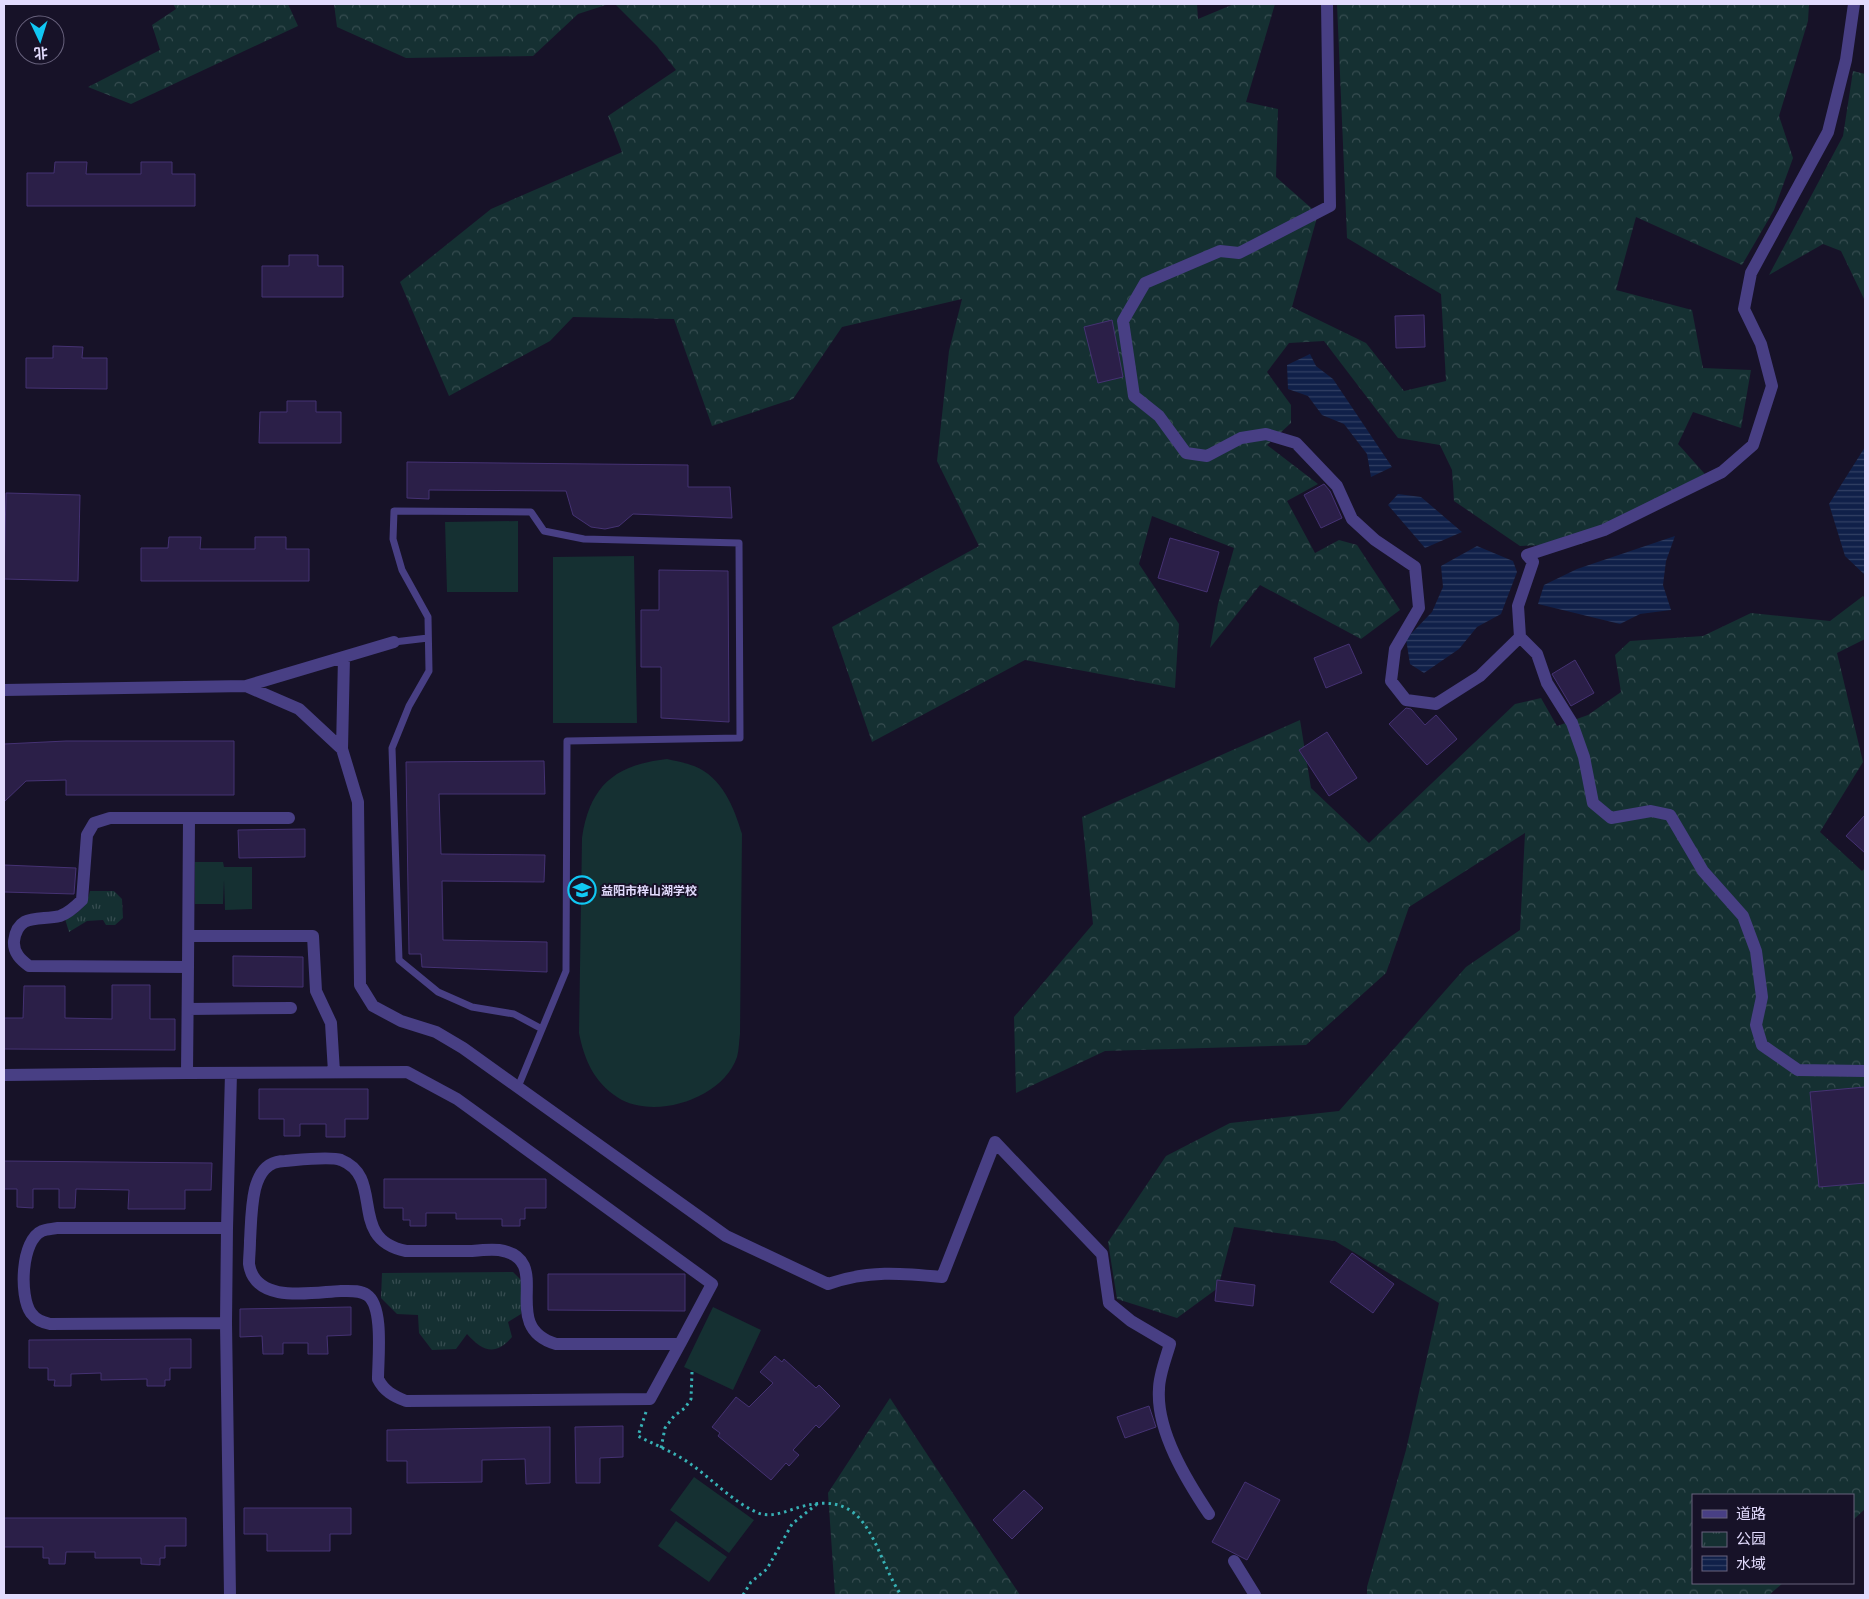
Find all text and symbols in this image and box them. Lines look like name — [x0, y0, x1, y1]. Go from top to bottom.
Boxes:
north arrow — [15, 15, 65, 65]
text: 北 — [33, 43, 49, 64]
school or university icon: 益阳市梓山湖学校 — [567, 875, 597, 905]
place label: 益阳市梓山湖学校 — [601, 881, 697, 900]
legend — [1692, 1494, 1854, 1584]
text: 道路 — [1736, 1502, 1766, 1525]
text: 公园 — [1736, 1527, 1766, 1550]
text: 水域 — [1736, 1552, 1766, 1575]

